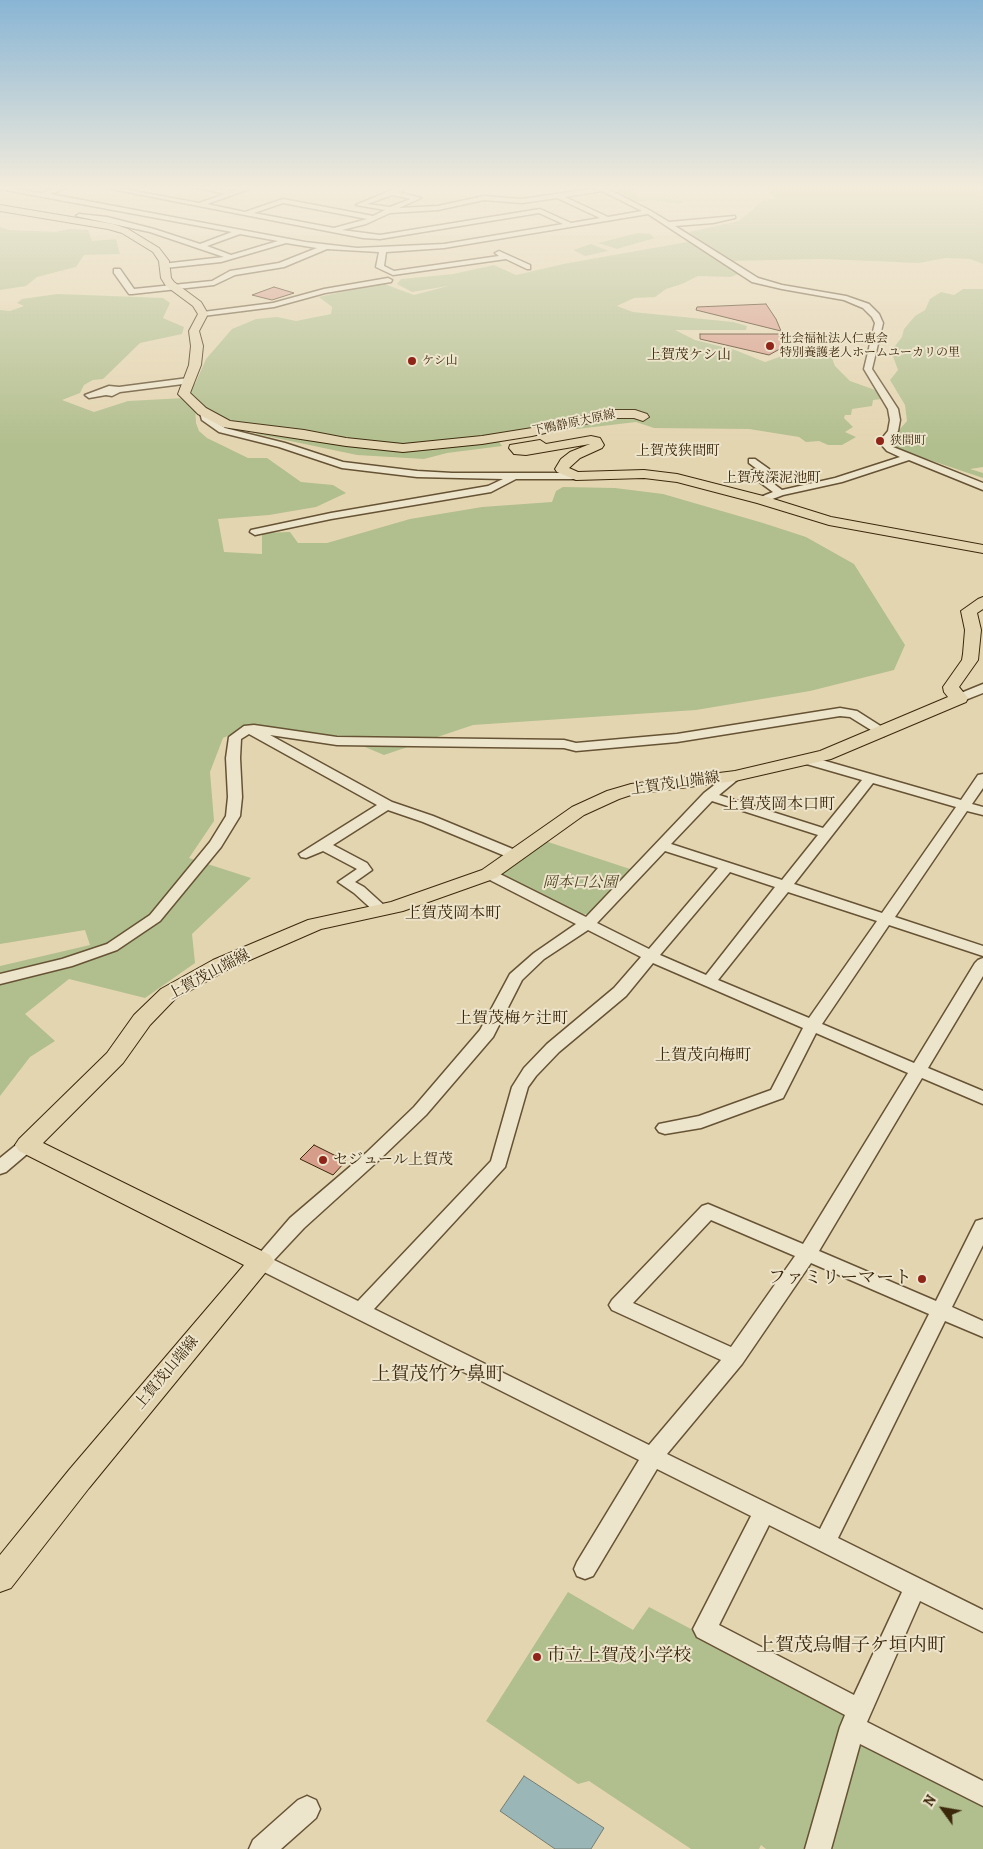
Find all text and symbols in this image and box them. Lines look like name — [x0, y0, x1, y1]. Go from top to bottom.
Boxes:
place label: 社会福祉法人仁恵会 特別養護老人ホームユーカリの里 — [780, 332, 960, 360]
marker: 社会福祉法人仁恵会 特別養護老人ホームユーカリの里 — [764, 340, 776, 352]
district label: 上賀茂ケシ山 — [647, 348, 731, 364]
place label: ケシ山 — [422, 354, 458, 368]
marker: ケシ山 — [406, 355, 418, 367]
street label: 下鴨静原大原線 — [531, 407, 617, 439]
place label: 狭間町 — [890, 434, 926, 448]
marker: 狭間町 — [874, 435, 886, 447]
district label: 上賀茂狭間町 — [636, 444, 720, 460]
district label: 上賀茂深泥池町 — [723, 471, 821, 487]
street label: 上賀茂山端線 — [629, 769, 721, 799]
district label: 上賀茂岡本口町 — [723, 795, 835, 815]
park label: 岡本口公園 — [543, 874, 617, 892]
district label: 上賀茂岡本町 — [405, 904, 501, 924]
street label: 上賀茂山端線 — [165, 946, 253, 1004]
district label: 上賀茂梅ケ辻町 — [456, 1009, 568, 1029]
district label: 上賀茂向梅町 — [655, 1046, 751, 1066]
place label: セジュール上賀茂 — [333, 1151, 453, 1169]
marker: セジュール上賀茂 — [317, 1154, 329, 1166]
place label: ファミリーマート — [768, 1268, 912, 1290]
marker: ファミリーマート — [916, 1273, 928, 1285]
street label: 上賀茂山端線 — [131, 1333, 203, 1413]
district label: 上賀茂竹ケ鼻町 — [372, 1364, 504, 1386]
district label: 上賀茂烏帽子ケ垣内町 — [756, 1635, 946, 1657]
place label: 市立上賀茂小学校 — [547, 1646, 691, 1668]
marker: 市立上賀茂小学校 — [531, 1651, 543, 1663]
north arrow — [918, 1784, 968, 1834]
text: N — [919, 1791, 941, 1810]

